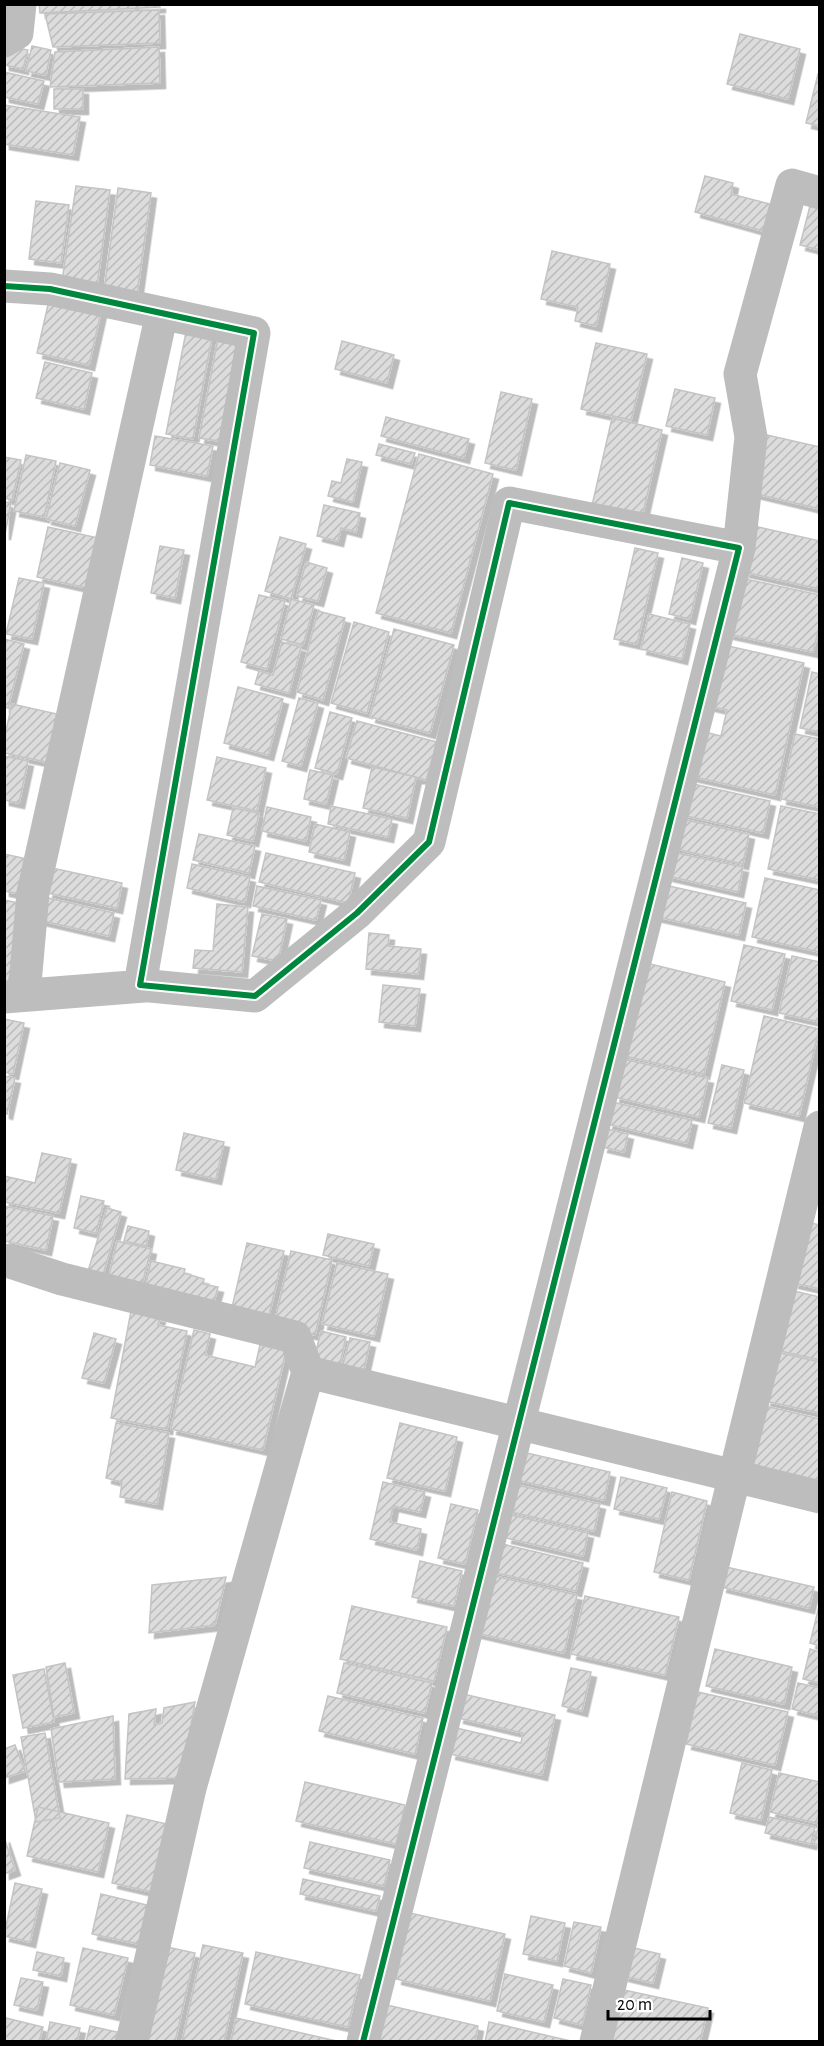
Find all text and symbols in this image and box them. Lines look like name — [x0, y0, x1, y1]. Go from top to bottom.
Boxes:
scale bar — [608, 1983, 710, 2021]
text: 20 m — [617, 1996, 652, 2014]

